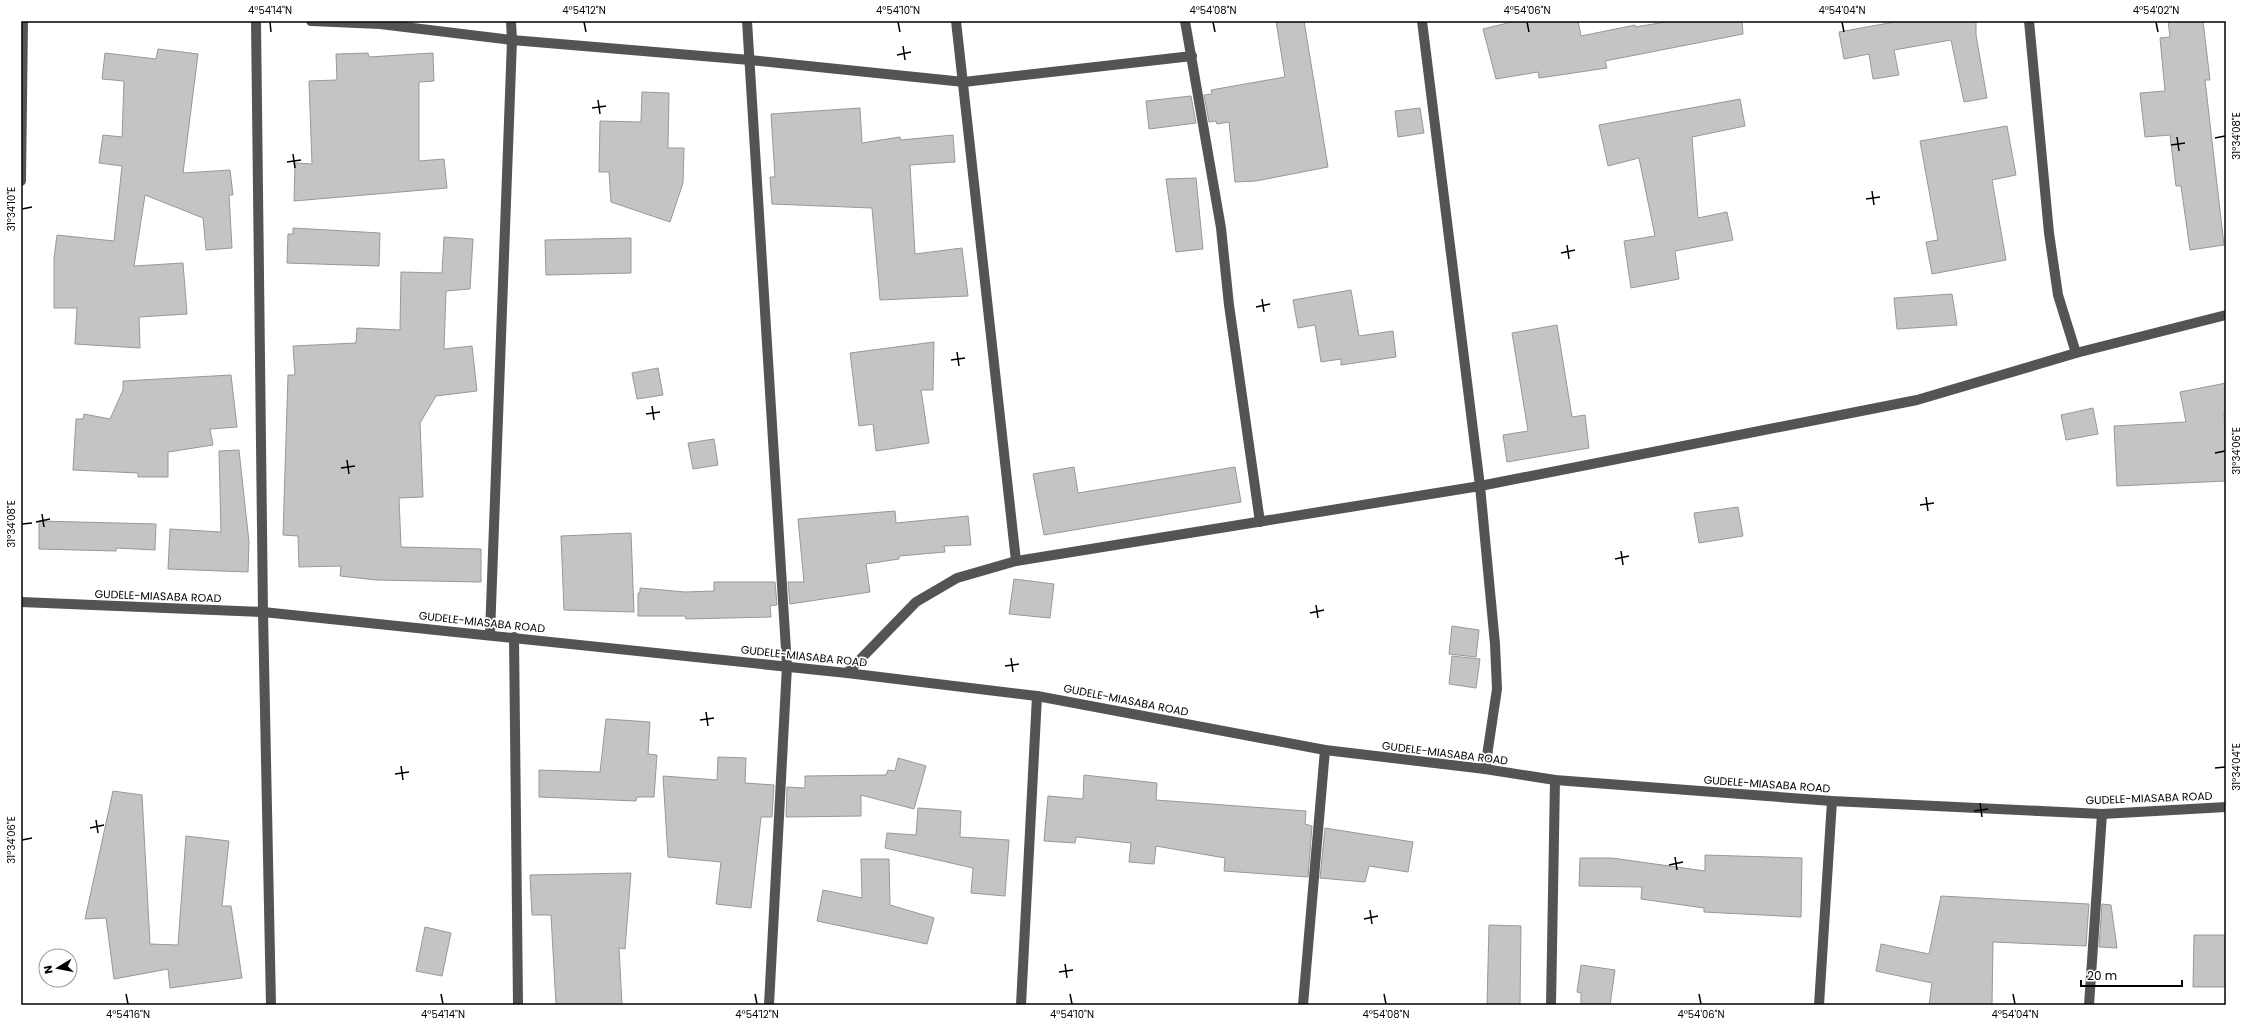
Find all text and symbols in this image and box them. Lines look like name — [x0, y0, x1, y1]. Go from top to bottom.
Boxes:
text: 4°54'14"N — [248, 3, 292, 18]
text: 4°54'12"N — [562, 3, 606, 18]
text: 4°54'10"N — [876, 3, 920, 18]
text: 4°54'08"N — [1189, 3, 1237, 18]
text: 4°54'06"N — [1503, 3, 1551, 18]
text: 4°54'04"N — [1818, 3, 1866, 18]
text: 4°54'02"N — [2133, 3, 2179, 18]
text: 31°34'08"E — [2229, 112, 2244, 160]
text: 31°34'10"E — [4, 187, 19, 231]
text: 31°34'06"E — [2229, 427, 2244, 475]
text: 31°34'08"E — [4, 500, 19, 548]
street label: GUDELE-MIASABA ROAD — [94, 586, 222, 606]
street label: GUDELE-MIASABA ROAD — [418, 607, 546, 637]
street label: GUDELE-MIASABA ROAD — [740, 641, 868, 671]
street label: GUDELE-MIASABA ROAD — [1062, 680, 1190, 720]
street label: GUDELE-MIASABA ROAD — [1381, 737, 1509, 769]
text: 31°34'04"E — [2229, 743, 2244, 791]
street label: GUDELE-MIASABA ROAD — [1703, 772, 1831, 796]
street label: GUDELE-MIASABA ROAD — [2085, 788, 2213, 808]
text: 31°34'06"E — [4, 816, 19, 864]
north arrow — [38, 948, 78, 988]
scale bar — [2081, 962, 2182, 988]
text: N — [40, 964, 57, 975]
text: 20 m — [2087, 967, 2117, 984]
text: 4°54'16"N — [106, 1007, 150, 1022]
text: 4°54'14"N — [421, 1007, 465, 1022]
text: 4°54'12"N — [735, 1007, 779, 1022]
text: 4°54'10"N — [1050, 1007, 1094, 1022]
text: 4°54'08"N — [1362, 1007, 1410, 1022]
text: 4°54'06"N — [1677, 1007, 1725, 1022]
text: 4°54'04"N — [1991, 1007, 2039, 1022]

